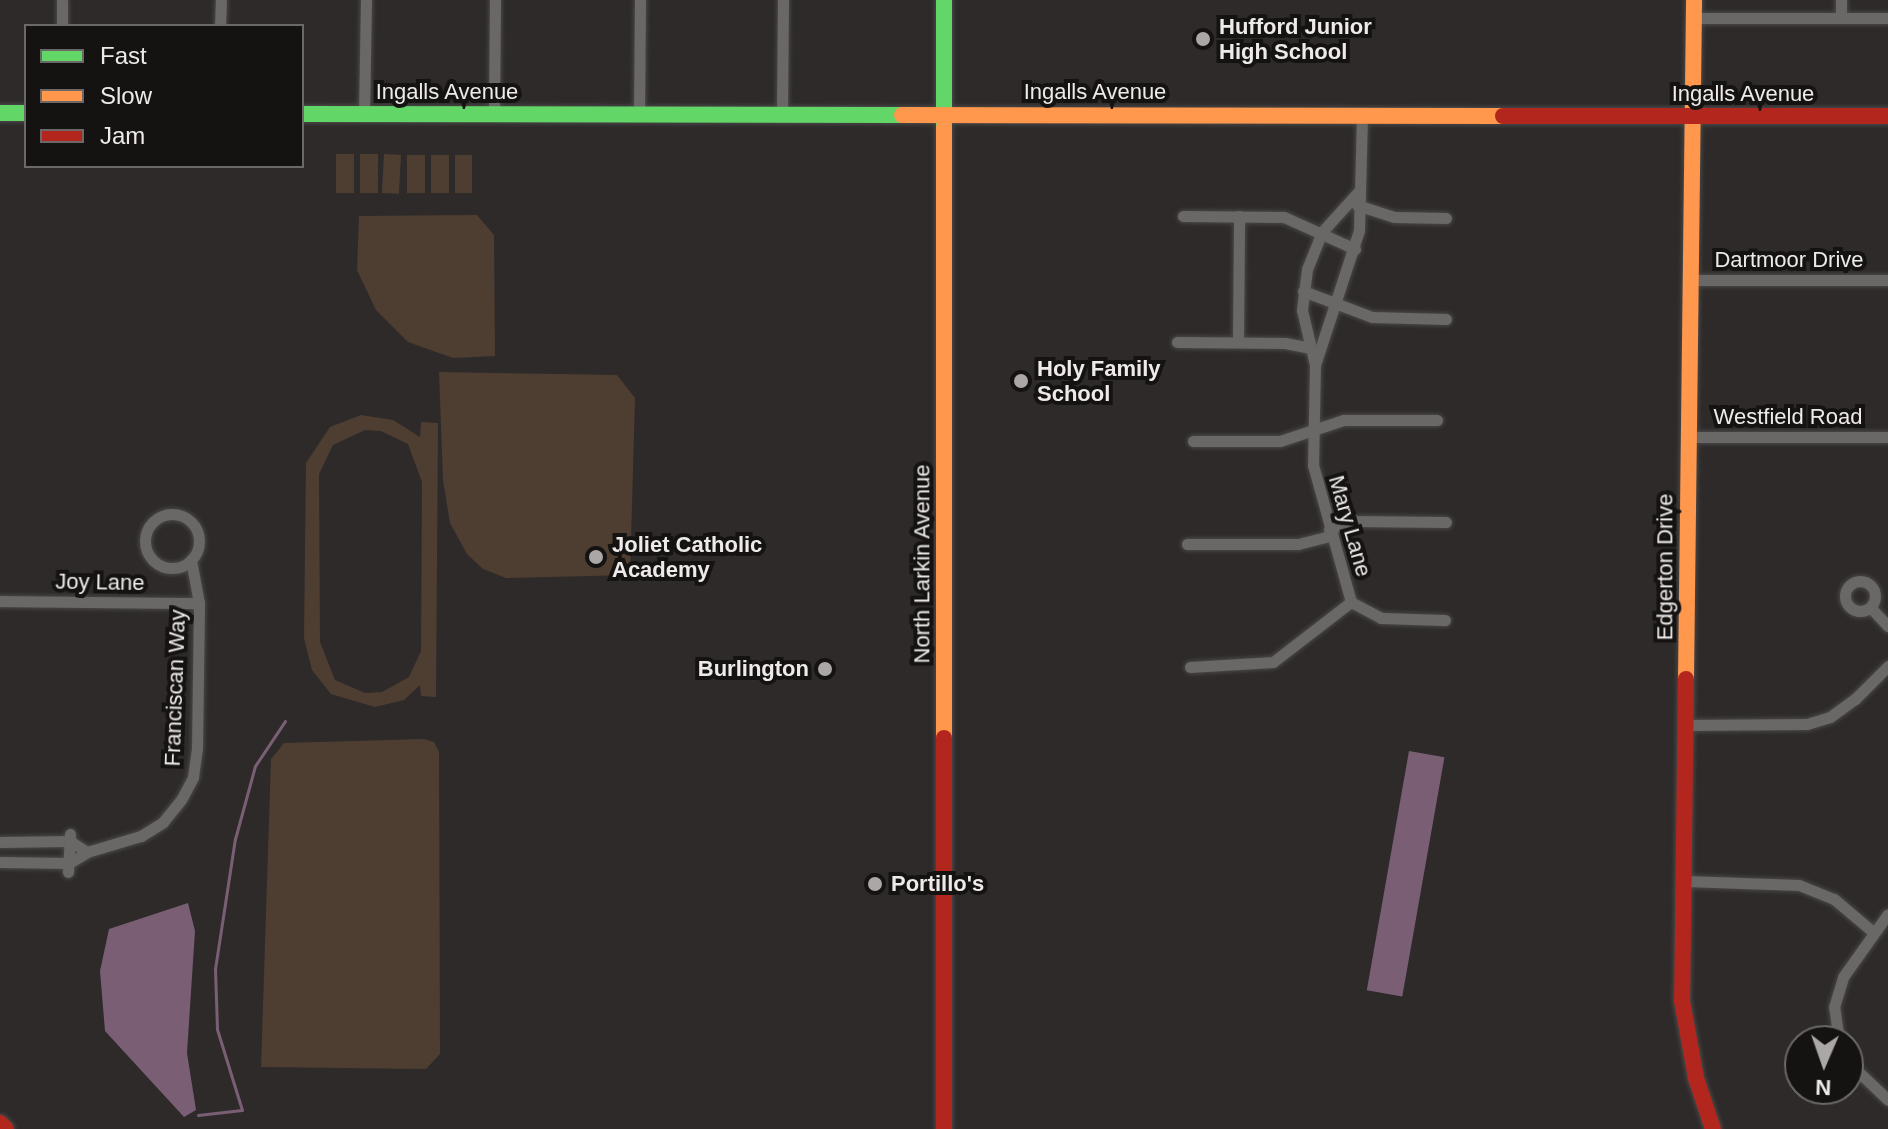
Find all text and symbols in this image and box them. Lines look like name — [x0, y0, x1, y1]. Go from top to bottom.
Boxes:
place label: Hufford Junior High School — [1219, 13, 1372, 64]
legend — [24, 24, 304, 168]
marker: Hufford Junior High School — [1194, 30, 1212, 48]
text: Fast — [100, 42, 147, 69]
street label: Ingalls Avenue — [375, 79, 519, 105]
street label: Ingalls Avenue — [1023, 79, 1167, 105]
street label: Ingalls Avenue — [1671, 81, 1815, 107]
text: Slow — [100, 82, 152, 109]
text: Jam — [100, 122, 145, 149]
street label: Dartmoor Drive — [1714, 247, 1864, 273]
place label: Holy Family School — [1037, 355, 1160, 406]
marker: Holy Family School — [1012, 372, 1030, 390]
street label: Westfield Road — [1714, 404, 1862, 430]
street label: North Larkin Avenue — [909, 464, 935, 664]
street label: Mary Lane — [1323, 472, 1377, 580]
street label: Edgerton Drive — [1652, 494, 1678, 640]
place label: Joliet Catholic Academy — [612, 531, 762, 582]
marker: Joliet Catholic Academy — [587, 548, 605, 566]
street label: Joy Lane — [55, 568, 145, 596]
street label: Franciscan Way — [159, 609, 191, 767]
place label: Burlington — [698, 656, 809, 682]
marker: Burlington — [816, 660, 834, 678]
place label: Portillo's — [891, 871, 984, 897]
marker: Portillo's — [866, 875, 884, 893]
north arrow — [1784, 1025, 1864, 1105]
text: N — [1815, 1075, 1832, 1100]

